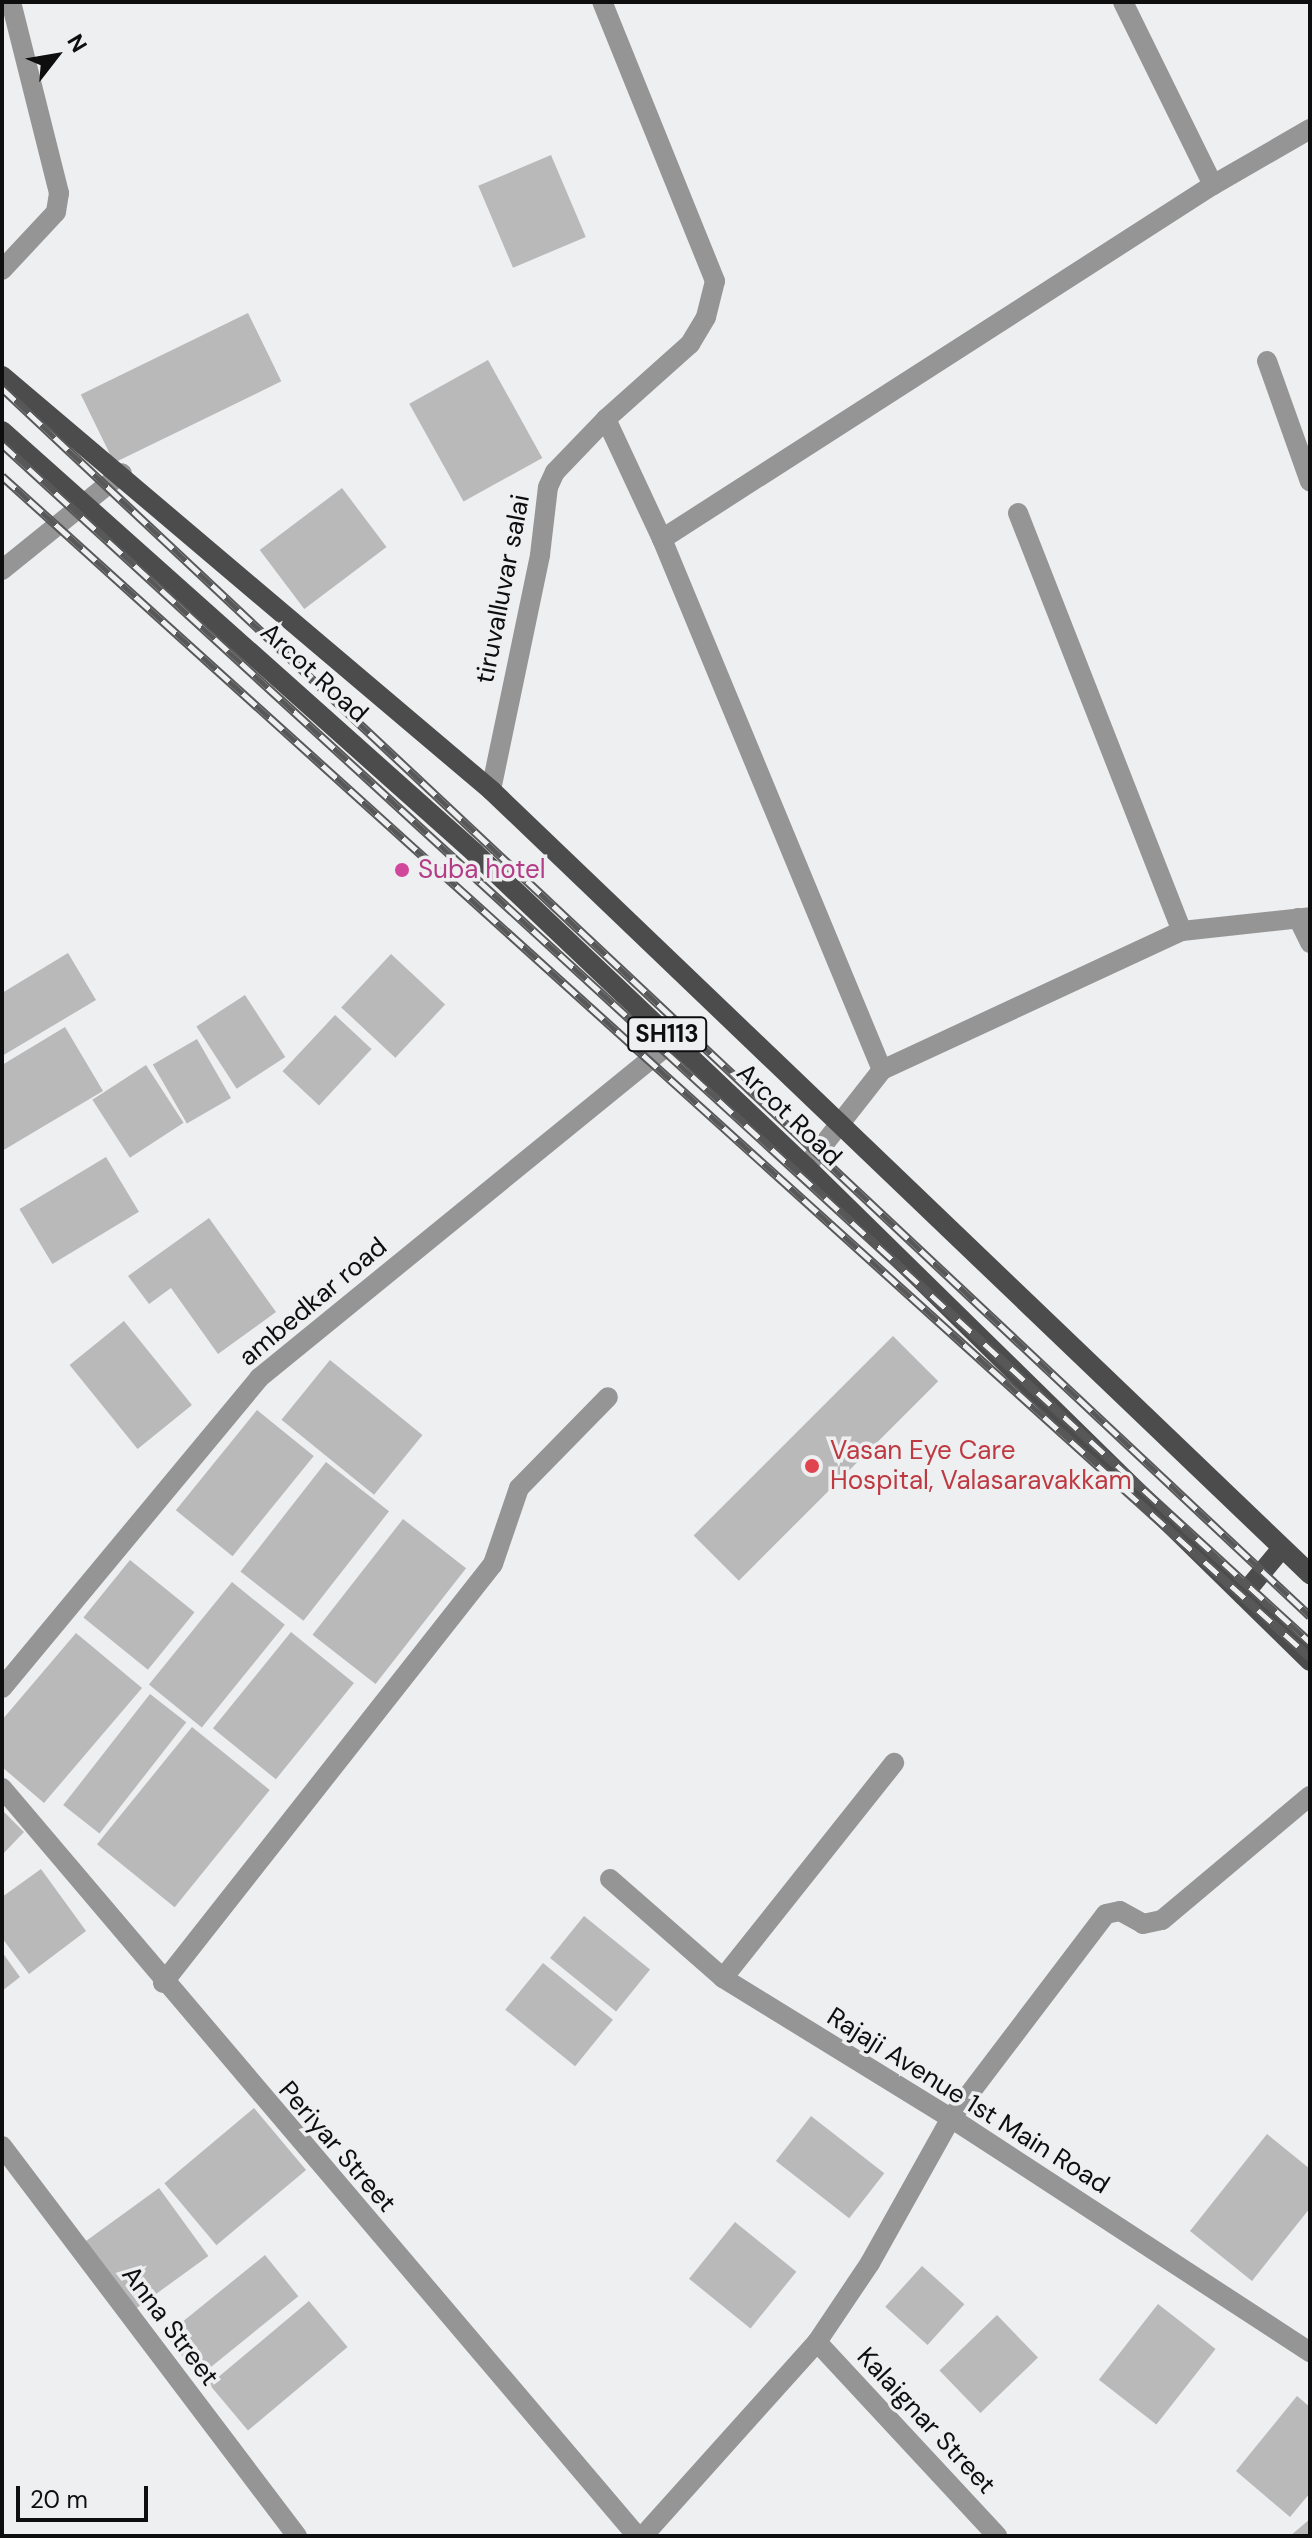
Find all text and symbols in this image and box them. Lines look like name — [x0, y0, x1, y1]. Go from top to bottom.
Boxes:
north arrow — [16, 16, 96, 96]
text: N — [60, 29, 94, 58]
street label: tiruvalluvar salai — [469, 492, 537, 686]
street label: Arcot Road — [254, 617, 374, 729]
place label: Suba hotel — [418, 854, 546, 886]
marker: Suba hotel — [393, 861, 411, 879]
road number: SH113 — [627, 1014, 707, 1054]
street label: Arcot Road — [730, 1057, 848, 1173]
street label: ambedkar road — [233, 1231, 393, 1373]
place label: Vasan Eye Care Hospital, Valasaravakkam — [830, 1435, 1132, 1496]
marker: Vasan Eye Care Hospital, Valasaravakkam — [801, 1455, 823, 1477]
street label: Rajaji Avenue 1st Main Road — [821, 2001, 1115, 2201]
street label: Periyar Street — [272, 2075, 402, 2219]
street label: Anna Street — [115, 2260, 225, 2392]
street label: Kalaignar Street — [850, 2341, 1002, 2501]
scale bar — [20, 2470, 152, 2520]
text: 20 m — [30, 2484, 88, 2515]

